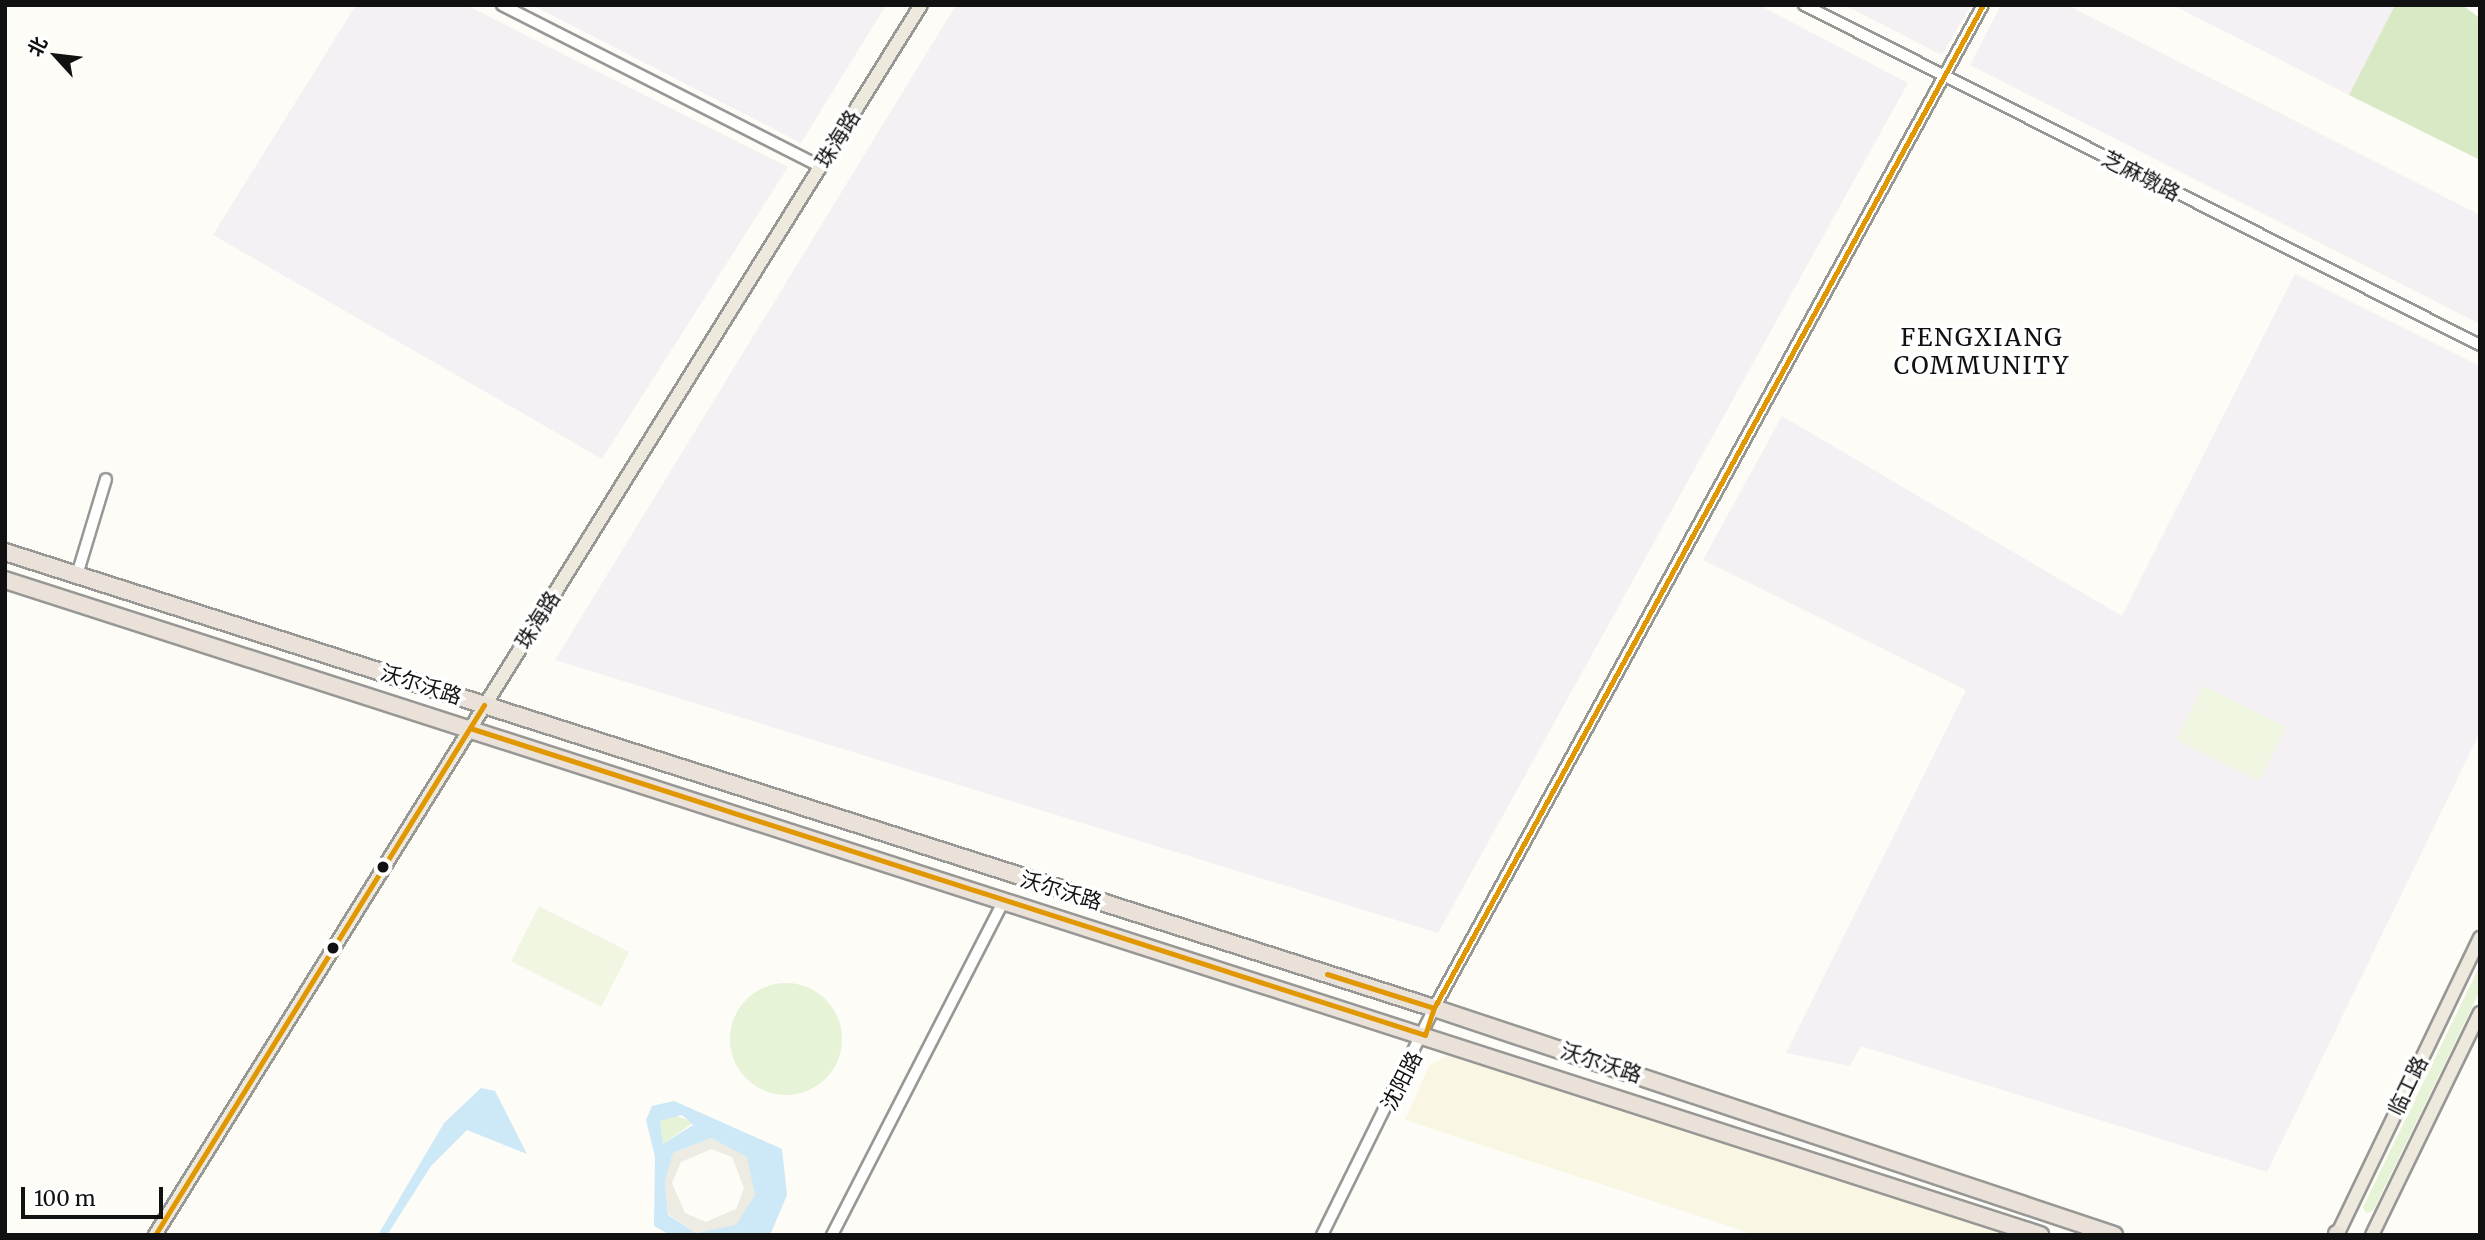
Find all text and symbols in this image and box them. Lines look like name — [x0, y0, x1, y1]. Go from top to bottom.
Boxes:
north arrow — [21, 21, 91, 91]
text: 北 — [22, 33, 52, 60]
street label: 珠海路 — [811, 106, 865, 172]
street label: 芝麻墩路 — [2098, 146, 2184, 206]
district label: FENGXIANG COMMUNITY — [1895, 324, 2069, 380]
street label: 珠海路 — [511, 587, 565, 653]
street label: 沃尔沃路 — [377, 660, 465, 710]
unlabelled marker — [376, 860, 390, 874]
street label: 沃尔沃路 — [1017, 867, 1105, 915]
unlabelled marker — [326, 941, 340, 955]
street label: 沃尔沃路 — [1557, 1038, 1645, 1088]
street label: 沈阳路 — [1376, 1047, 1428, 1115]
street label: 临工路 — [2383, 1052, 2433, 1120]
scale bar — [24, 1174, 166, 1218]
text: 100 m — [34, 1185, 96, 1212]

